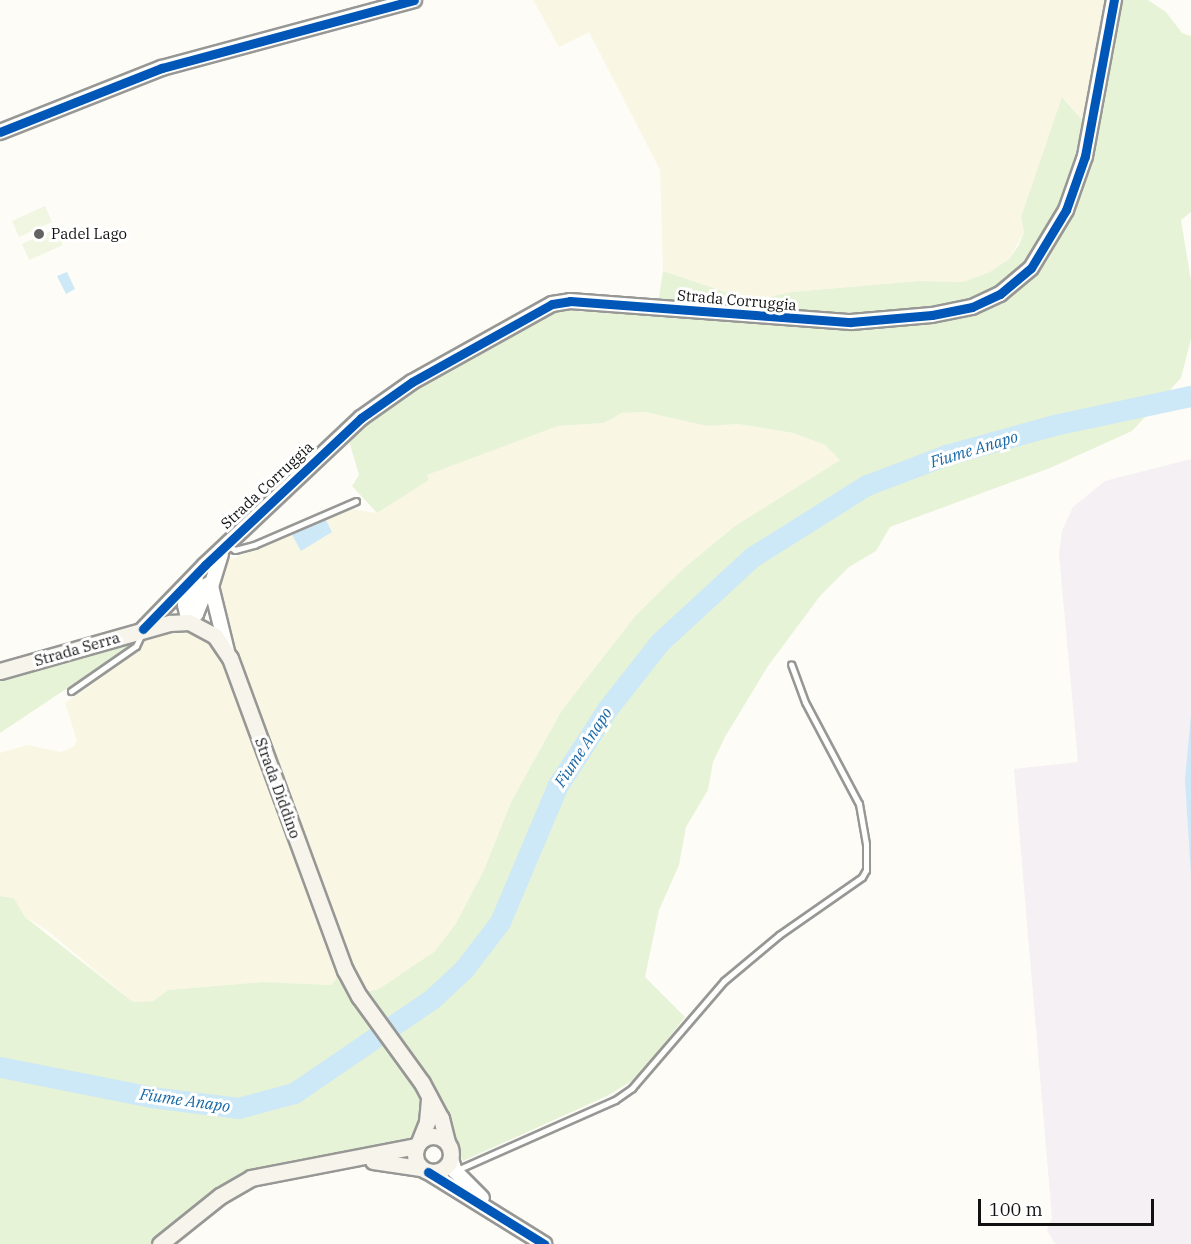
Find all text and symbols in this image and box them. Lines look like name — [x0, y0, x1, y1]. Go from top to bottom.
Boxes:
place label: Padel Lago — [51, 225, 127, 243]
marker: Padel Lago — [32, 227, 46, 241]
street label: Strada Corruggia — [676, 286, 798, 314]
water label: Fiume Anapo — [928, 427, 1020, 471]
street label: Strada Corruggia — [217, 438, 317, 532]
street label: Strada Serra — [32, 628, 122, 670]
water label: Fiume Anapo — [550, 704, 616, 790]
street label: Strada Diddino — [251, 735, 305, 841]
water label: Fiume Anapo — [139, 1084, 231, 1116]
scale bar — [981, 1187, 1156, 1225]
text: 100 m — [989, 1198, 1043, 1221]

